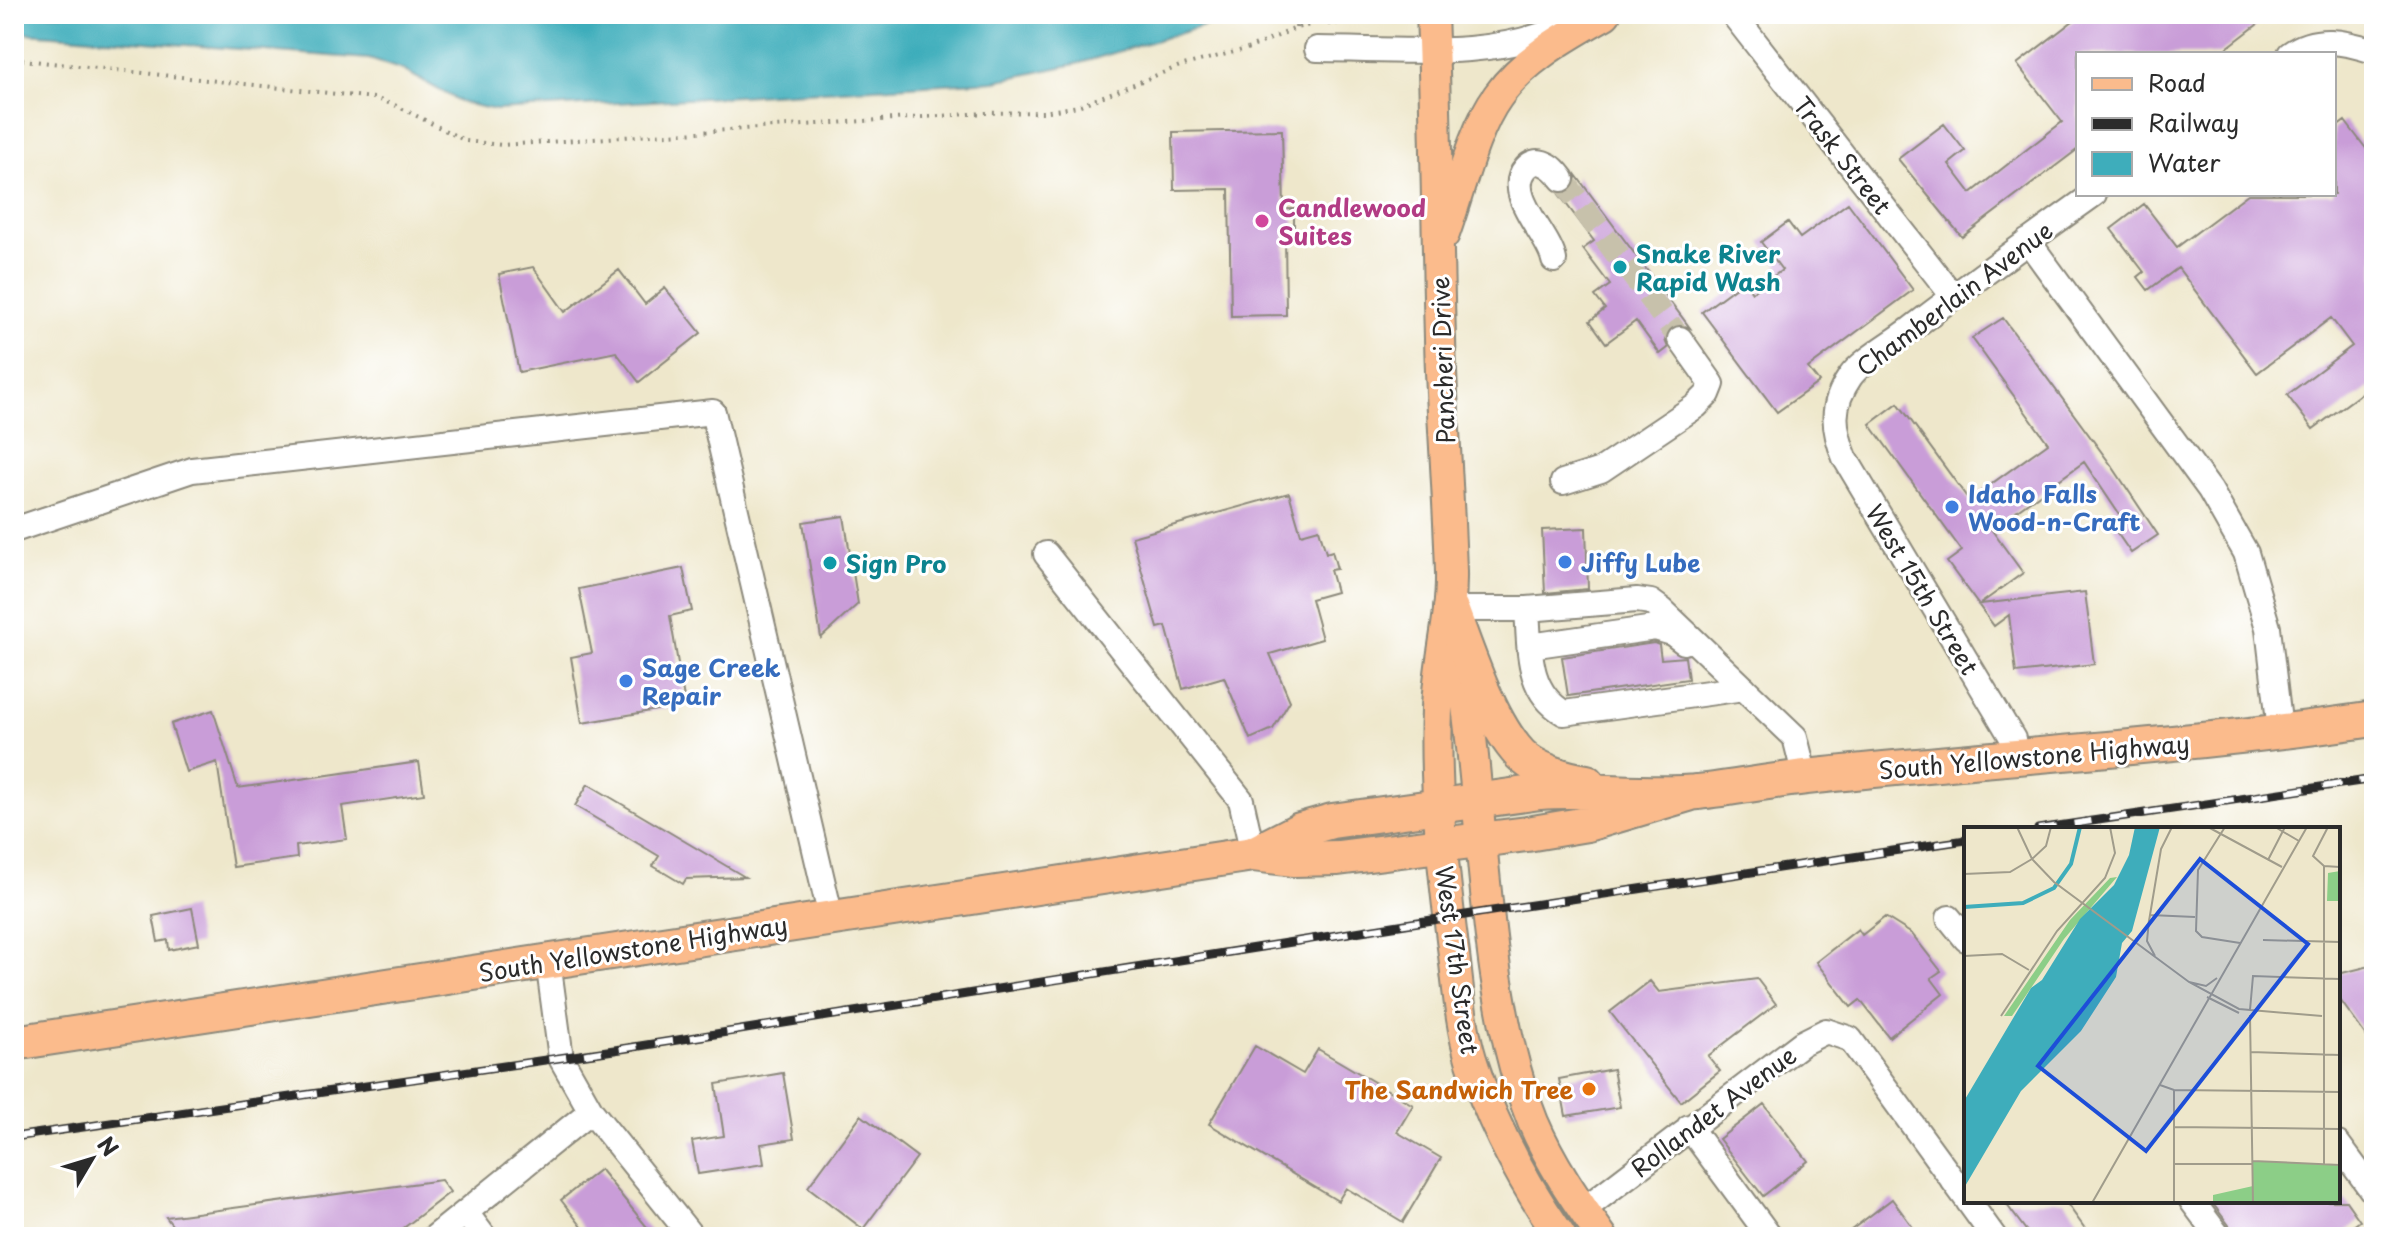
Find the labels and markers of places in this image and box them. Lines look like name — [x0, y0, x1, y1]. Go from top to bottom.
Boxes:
place label: Candlewood Suites — [1278, 189, 1426, 253]
marker: Candlewood Suites — [1253, 212, 1271, 230]
place label: Snake River Rapid Wash — [1636, 235, 1781, 299]
marker: Snake River Rapid Wash — [1611, 258, 1629, 276]
place label: Idaho Falls Wood-n-Craft — [1968, 475, 2141, 539]
marker: Idaho Falls Wood-n-Craft — [1943, 498, 1961, 516]
place label: Jiffy Lube — [1581, 544, 1700, 580]
place label: Sign Pro — [846, 545, 946, 581]
marker: Jiffy Lube — [1556, 553, 1574, 571]
marker: Sign Pro — [821, 554, 839, 572]
place label: Sage Creek Repair — [642, 649, 781, 713]
marker: Sage Creek Repair — [617, 672, 635, 690]
place label: The Sandwich Tree — [1344, 1071, 1573, 1107]
marker: The Sandwich Tree — [1580, 1080, 1598, 1098]

